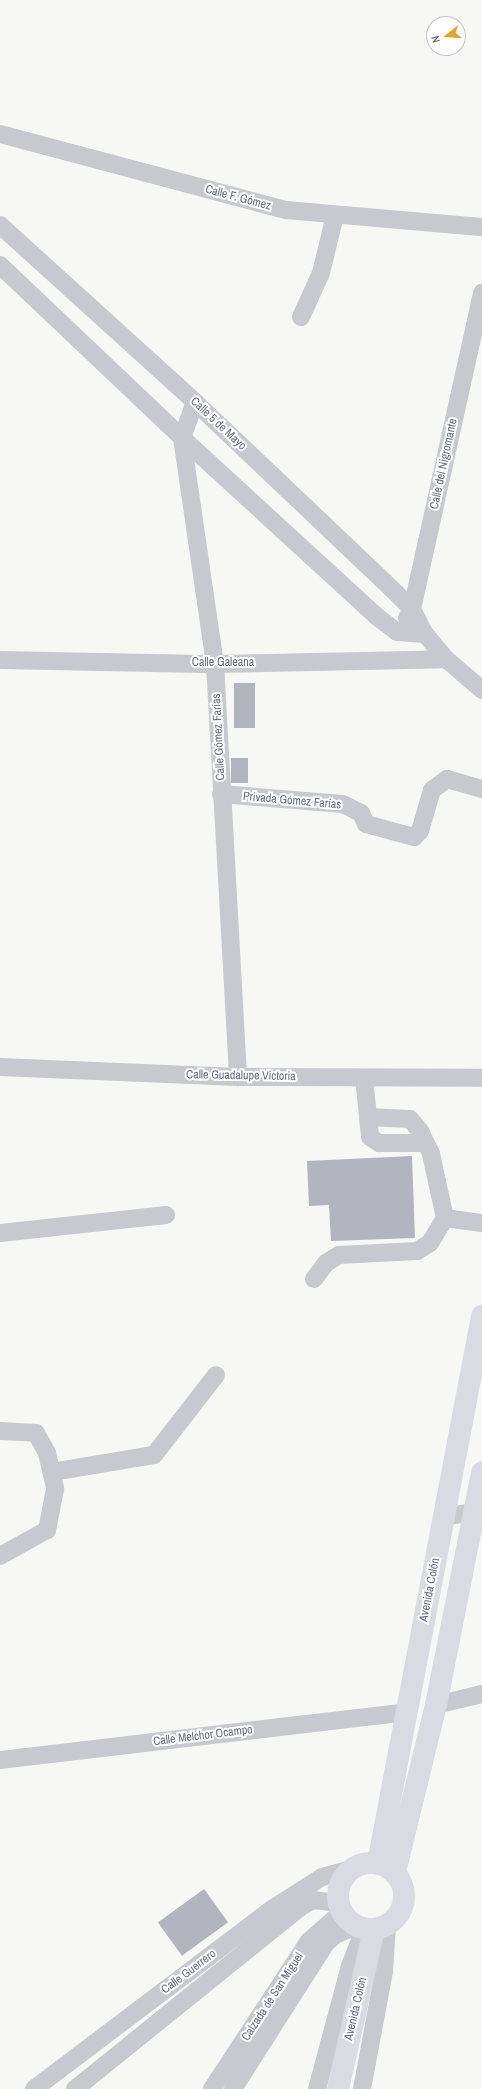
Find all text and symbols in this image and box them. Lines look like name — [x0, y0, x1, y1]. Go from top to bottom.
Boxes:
north arrow — [426, 16, 466, 56]
text: N — [428, 34, 443, 44]
street label: Calle F. Gómez — [204, 182, 272, 214]
street label: Calle 5 de Mayo — [187, 394, 249, 454]
street label: Calle del Nigromante — [427, 417, 461, 511]
street label: Calle Galeana — [192, 656, 254, 670]
street label: Calle Gómez Farías — [210, 693, 228, 781]
street label: Privada Gómez Farías — [242, 790, 342, 812]
street label: Calle Guadalupe Victoria — [186, 1068, 296, 1084]
street label: Avenida Colón — [417, 1557, 443, 1623]
street label: Calle Melchor Ocampo — [152, 1723, 254, 1749]
street label: Calle Guerrero — [159, 1947, 219, 1997]
street label: Calzada de San Miguel — [239, 1950, 307, 2044]
street label: Avenida Colón — [342, 1976, 370, 2042]

